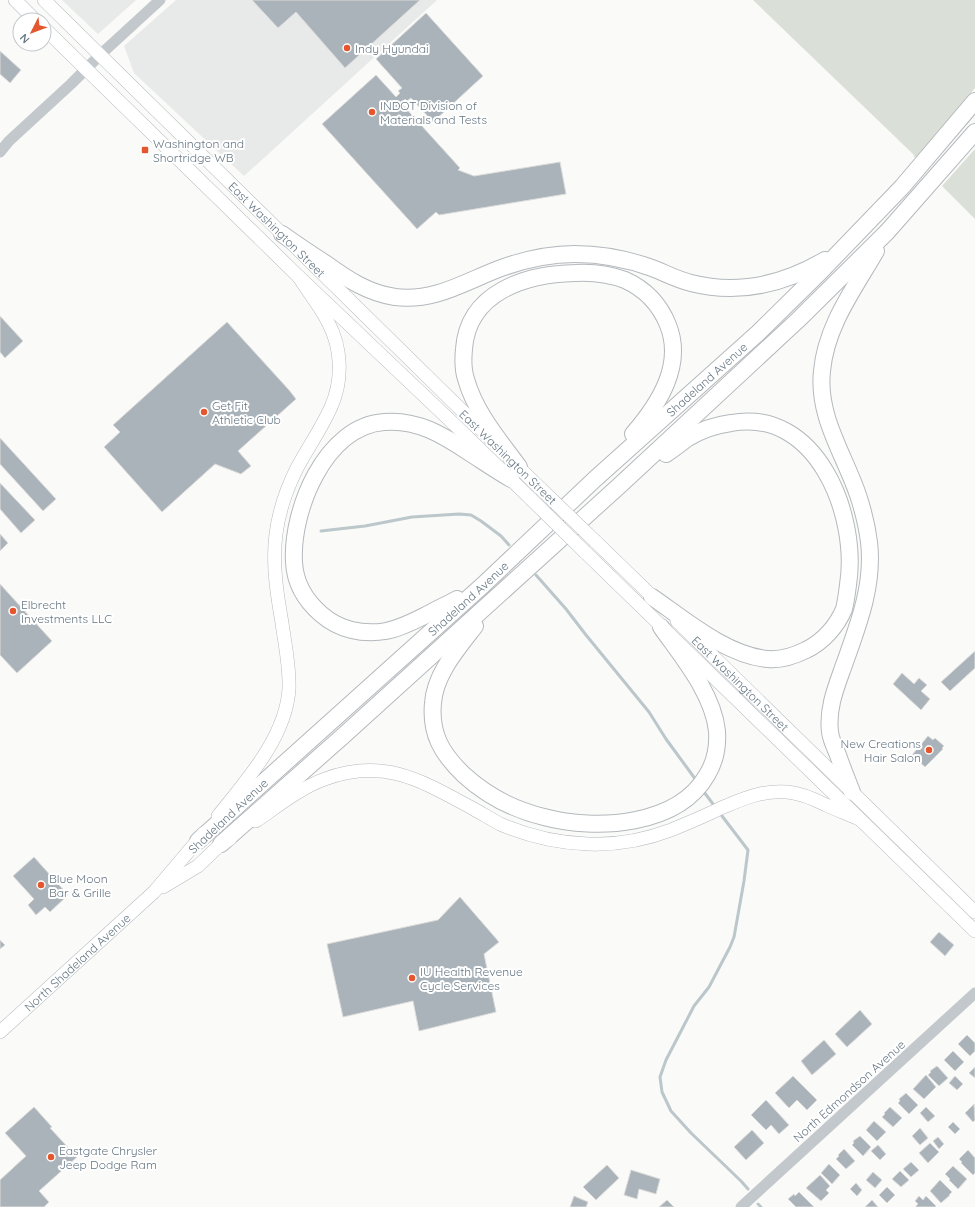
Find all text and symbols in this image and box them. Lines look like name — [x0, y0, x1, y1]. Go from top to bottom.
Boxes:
north arrow — [12, 12, 52, 52]
text: N — [17, 31, 32, 46]
place label: Indy Hyundai — [355, 41, 429, 56]
marker: Indy Hyundai — [342, 43, 352, 53]
place label: INDOT Division of Materials and Tests — [380, 98, 487, 127]
marker: INDOT Division of Materials and Tests — [367, 107, 377, 117]
place label: Washington and Shortridge WB — [153, 136, 244, 165]
marker: Washington and Shortridge WB — [140, 145, 150, 155]
street label: East Washington Street — [226, 178, 329, 280]
street label: Shadeland Avenue — [663, 339, 750, 419]
place label: Get Fit Athletic Club — [212, 398, 281, 427]
marker: Get Fit Athletic Club — [199, 407, 209, 417]
street label: East Washington Street — [456, 407, 560, 507]
street label: Shadeland Avenue — [425, 558, 511, 639]
place label: Elbrecht Investments LLC — [21, 597, 112, 626]
marker: Elbrecht Investments LLC — [8, 606, 18, 616]
street label: East Washington Street — [689, 633, 792, 734]
place label: New Creations Hair Salon — [840, 736, 921, 765]
marker: New Creations Hair Salon — [924, 745, 934, 755]
street label: Shadeland Avenue — [185, 775, 271, 857]
place label: Blue Moon Bar & Grille — [49, 871, 111, 900]
marker: Blue Moon Bar & Grille — [36, 880, 46, 890]
street label: North Shadeland Avenue — [21, 910, 133, 1014]
place label: IU Health Revenue Cycle Services — [420, 964, 523, 993]
marker: IU Health Revenue Cycle Services — [407, 973, 417, 983]
street label: North Edmondson Avenue — [790, 1037, 908, 1145]
place label: Eastgate Chrysler Jeep Dodge Ram — [59, 1143, 158, 1172]
marker: Eastgate Chrysler Jeep Dodge Ram — [46, 1152, 56, 1162]

